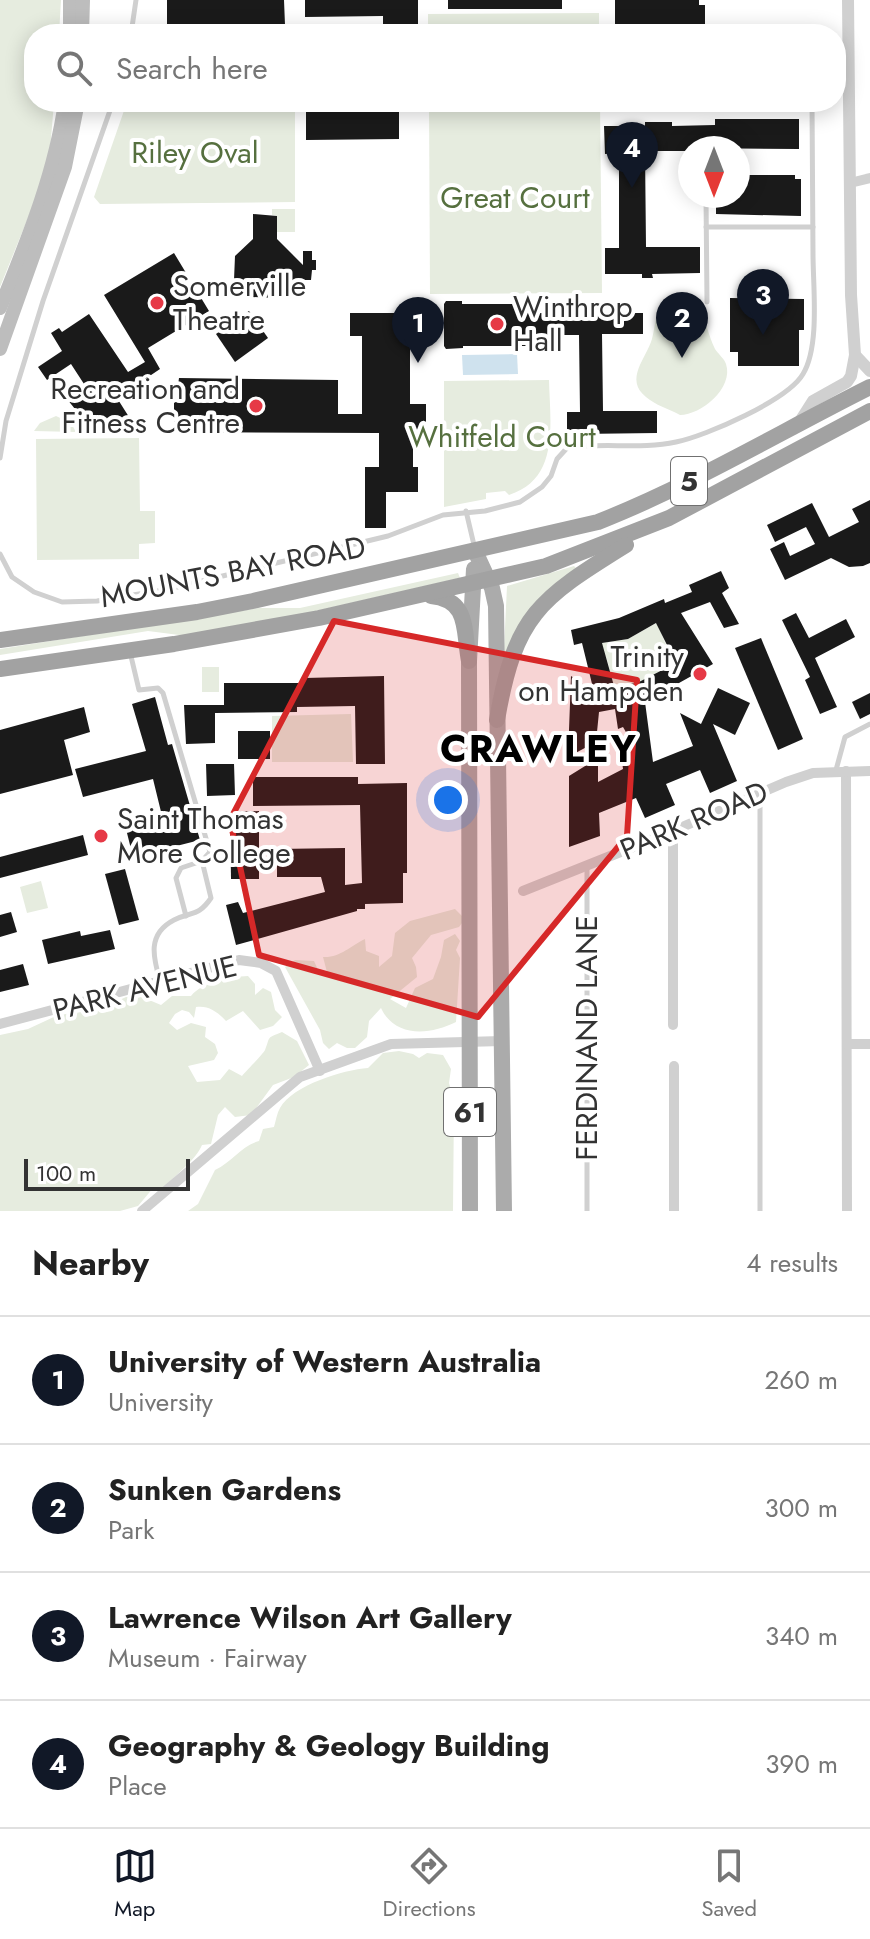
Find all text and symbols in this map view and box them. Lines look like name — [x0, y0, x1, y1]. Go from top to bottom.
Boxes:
search box — [24, 24, 846, 112]
icon: search — [52, 46, 96, 90]
text: Search here — [116, 47, 268, 90]
pin: 4 — [606, 122, 658, 188]
park label: Riley Oval — [131, 131, 259, 174]
north arrow — [678, 136, 750, 208]
park label: Great Court — [440, 176, 590, 219]
place label: Somerville Theatre — [173, 264, 306, 341]
pin: 3 — [737, 269, 789, 335]
place label: Winthrop Hall — [513, 285, 633, 362]
pin: 2 — [656, 292, 708, 358]
marker: Somerville Theatre — [148, 294, 166, 312]
pin: 1 — [392, 297, 444, 363]
marker: Winthrop Hall — [488, 315, 506, 333]
place label: Recreation and Fitness Centre — [50, 367, 240, 444]
marker: Recreation and Fitness Centre — [247, 397, 265, 415]
park label: Whitfeld Court — [408, 415, 597, 458]
road number: 5 — [671, 457, 707, 505]
street label: MOUNTS BAY ROAD — [97, 525, 369, 618]
place label: Trinity on Hampden — [518, 635, 685, 712]
marker: Trinity on Hampden — [691, 665, 709, 683]
district label: CRAWLEY — [440, 721, 638, 776]
street label: PARK ROAD — [613, 770, 774, 871]
your location — [428, 780, 468, 820]
place label: Saint Thomas More College — [117, 797, 291, 874]
marker: Saint Thomas More College — [92, 827, 110, 845]
street label: FERDINAND LANE — [565, 915, 608, 1161]
street label: PARK AVENUE — [48, 944, 242, 1031]
road number: 61 — [444, 1088, 496, 1136]
scale bar — [24, 1155, 190, 1191]
text: 100 m — [36, 1157, 96, 1189]
text: Nearby — [32, 1239, 149, 1288]
text: 4 results — [746, 1244, 838, 1282]
text: University of Western Australia — [108, 1340, 541, 1383]
text: 1 — [51, 1361, 65, 1399]
text: 260 m — [765, 1361, 838, 1399]
text: University — [108, 1383, 213, 1421]
text: Sunken Gardens — [108, 1468, 341, 1511]
text: 2 — [49, 1489, 67, 1527]
text: 300 m — [765, 1489, 838, 1527]
text: Park — [108, 1511, 154, 1549]
text: Lawrence Wilson Art Gallery — [108, 1596, 512, 1639]
text: 3 — [50, 1617, 66, 1655]
text: 340 m — [765, 1617, 838, 1655]
text: Museum · Fairway — [108, 1639, 307, 1677]
text: Geography & Geology Building — [108, 1724, 550, 1767]
text: 4 — [49, 1745, 67, 1783]
text: 390 m — [765, 1745, 838, 1783]
text: Place — [108, 1767, 167, 1805]
tab: Map — [113, 1844, 157, 1924]
tab: Directions — [383, 1844, 476, 1924]
tab: Saved — [701, 1844, 757, 1924]

